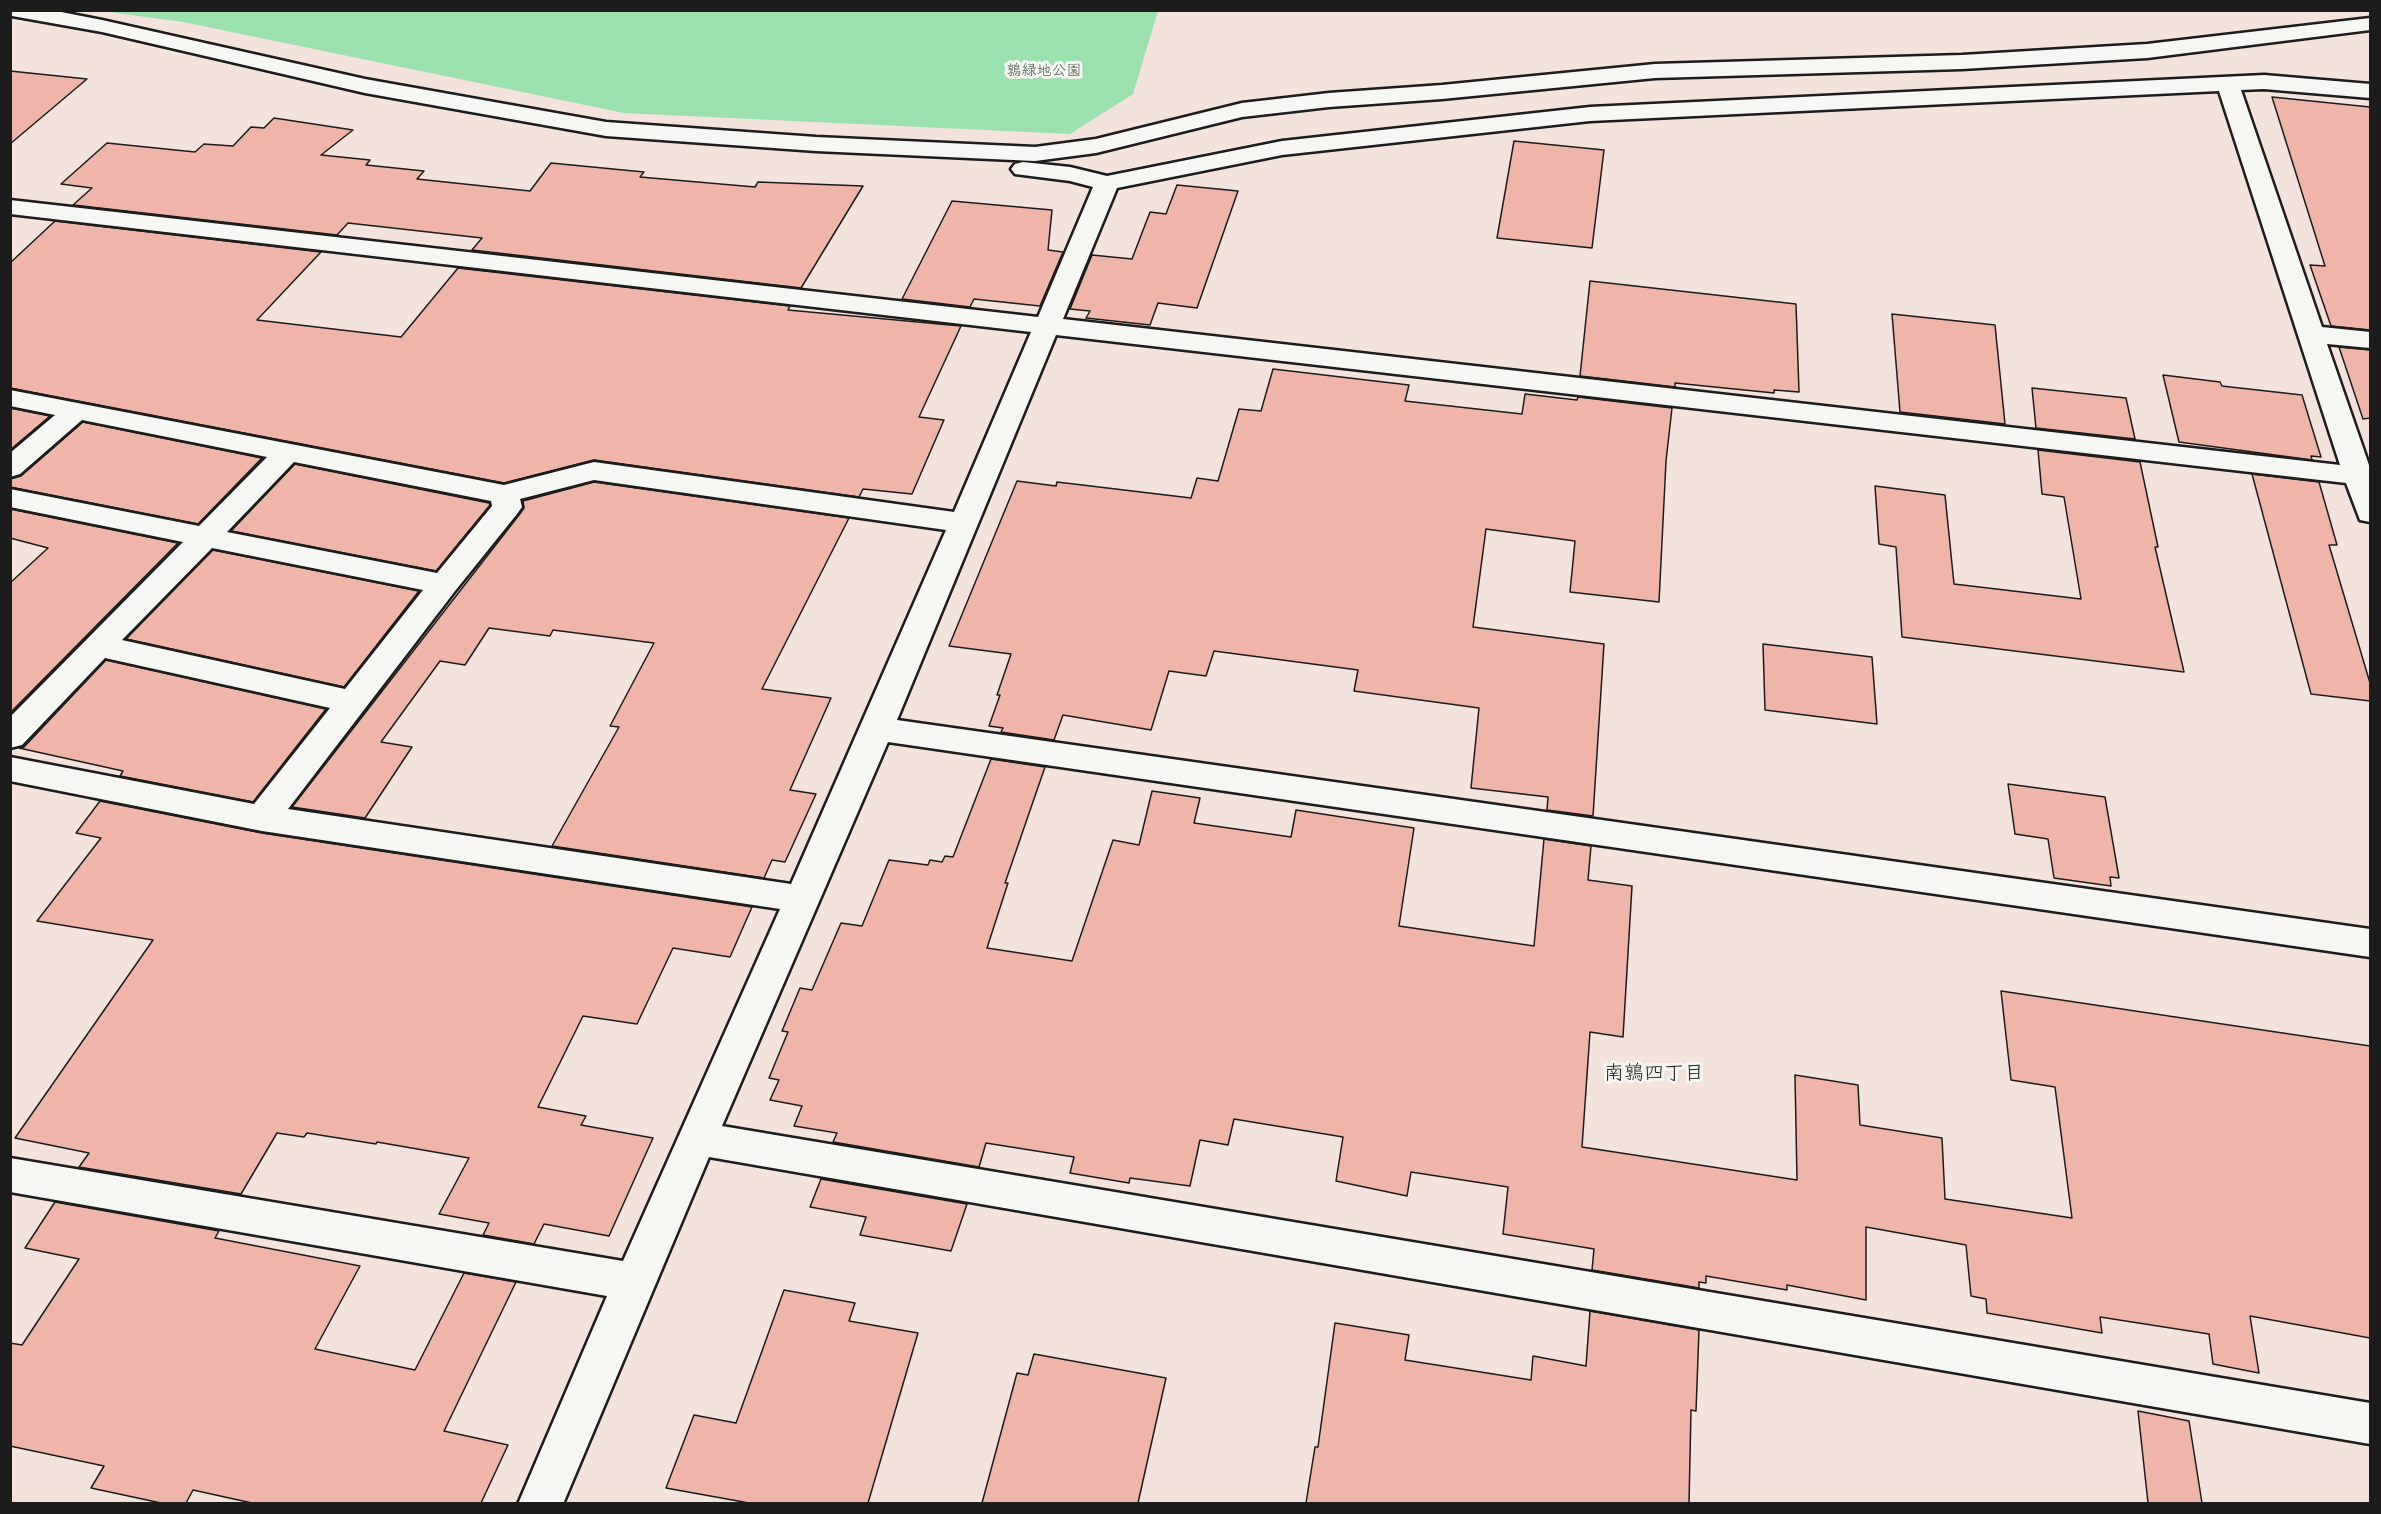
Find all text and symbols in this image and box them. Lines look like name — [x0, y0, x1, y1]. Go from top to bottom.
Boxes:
park label: 鶉緑地公園 — [1007, 62, 1081, 80]
district label: 南鶉四丁目 — [1604, 1061, 1704, 1085]

